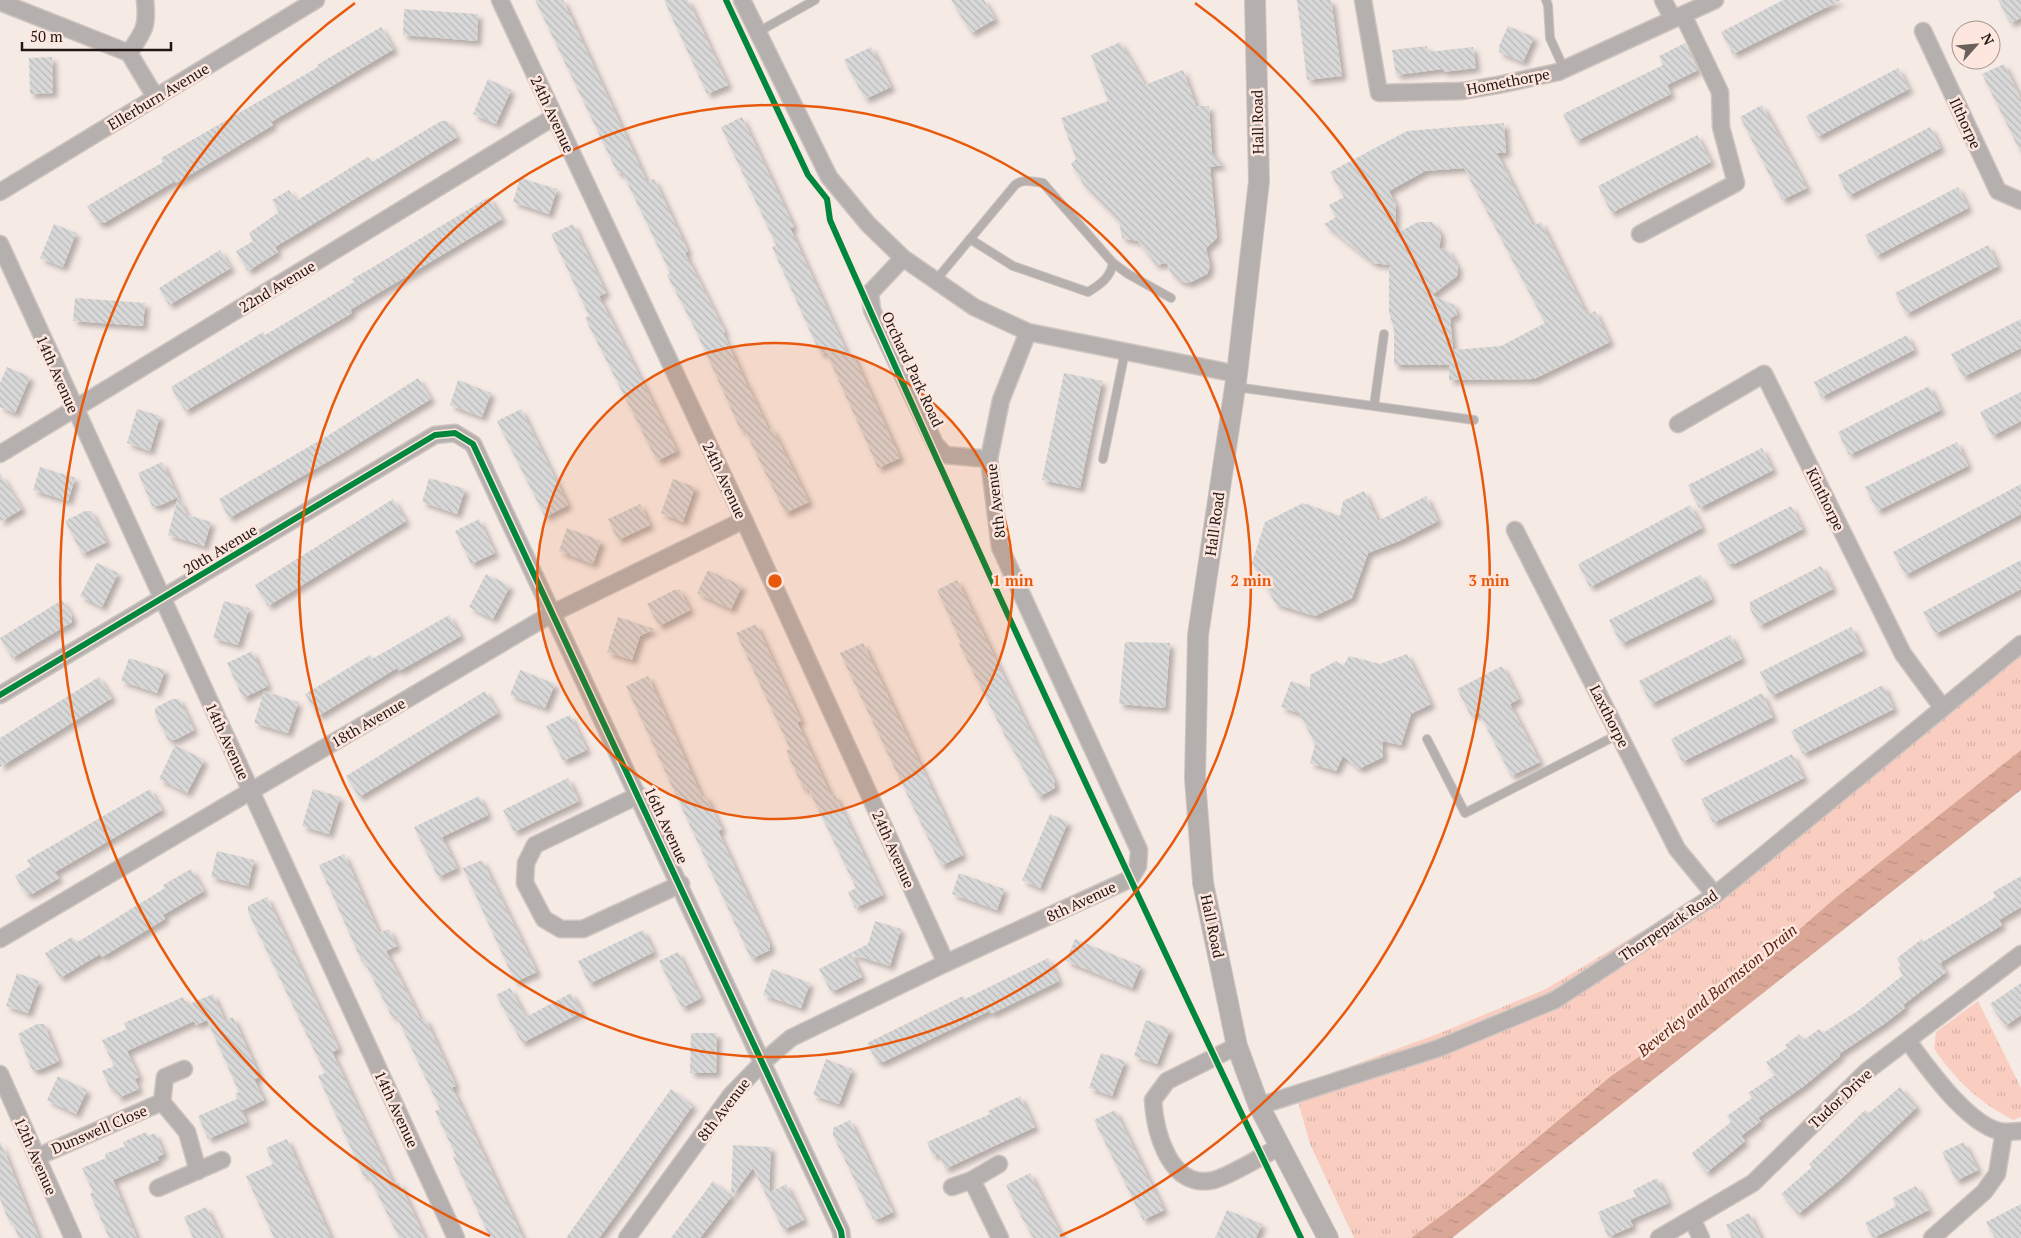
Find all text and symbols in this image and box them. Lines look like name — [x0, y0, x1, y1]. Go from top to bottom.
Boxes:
scale bar — [22, 20, 171, 52]
north arrow — [1951, 20, 2001, 70]
text: 50 m — [30, 26, 63, 46]
text: N — [1977, 30, 1999, 48]
street label: Ellerburn Avenue — [104, 58, 212, 134]
street label: Homethorpe — [1465, 63, 1551, 99]
street label: 24th Avenue — [526, 72, 580, 156]
street label: Hall Road — [1246, 90, 1268, 154]
street label: Ilthorpe — [1945, 94, 1987, 152]
street label: 22nd Avenue — [235, 255, 319, 317]
street label: Orchard Park Road — [878, 308, 948, 430]
street label: 14th Avenue — [32, 332, 84, 416]
street label: 24th Avenue — [698, 438, 752, 522]
street label: 8th Avenue — [981, 463, 1009, 539]
street label: Kinthorpe — [1802, 464, 1850, 534]
street label: Hall Road — [1200, 491, 1228, 557]
street label: 20th Avenue — [179, 519, 261, 579]
text: 1 min — [992, 570, 1034, 590]
text: 2 min — [1230, 570, 1272, 590]
text: 3 min — [1468, 570, 1510, 590]
centre of rings — [766, 572, 784, 590]
street label: Laxthorpe — [1586, 681, 1634, 751]
street label: 18th Avenue — [327, 693, 409, 751]
street label: 14th Avenue — [201, 699, 255, 783]
street label: 16th Avenue — [640, 783, 694, 867]
street label: 24th Avenue — [868, 807, 920, 891]
street label: 8th Avenue — [1043, 876, 1119, 926]
street label: Thorpepark Road — [1615, 885, 1721, 965]
street label: Hall Road — [1196, 892, 1230, 960]
water label: Beverley and Barmston Drain — [1632, 919, 1802, 1062]
street label: Tudor Drive — [1804, 1064, 1876, 1132]
street label: 14th Avenue — [370, 1067, 424, 1151]
street label: 8th Avenue — [692, 1073, 754, 1145]
street label: Dunswell Close — [48, 1100, 150, 1158]
street label: 12th Avenue — [10, 1114, 62, 1198]

